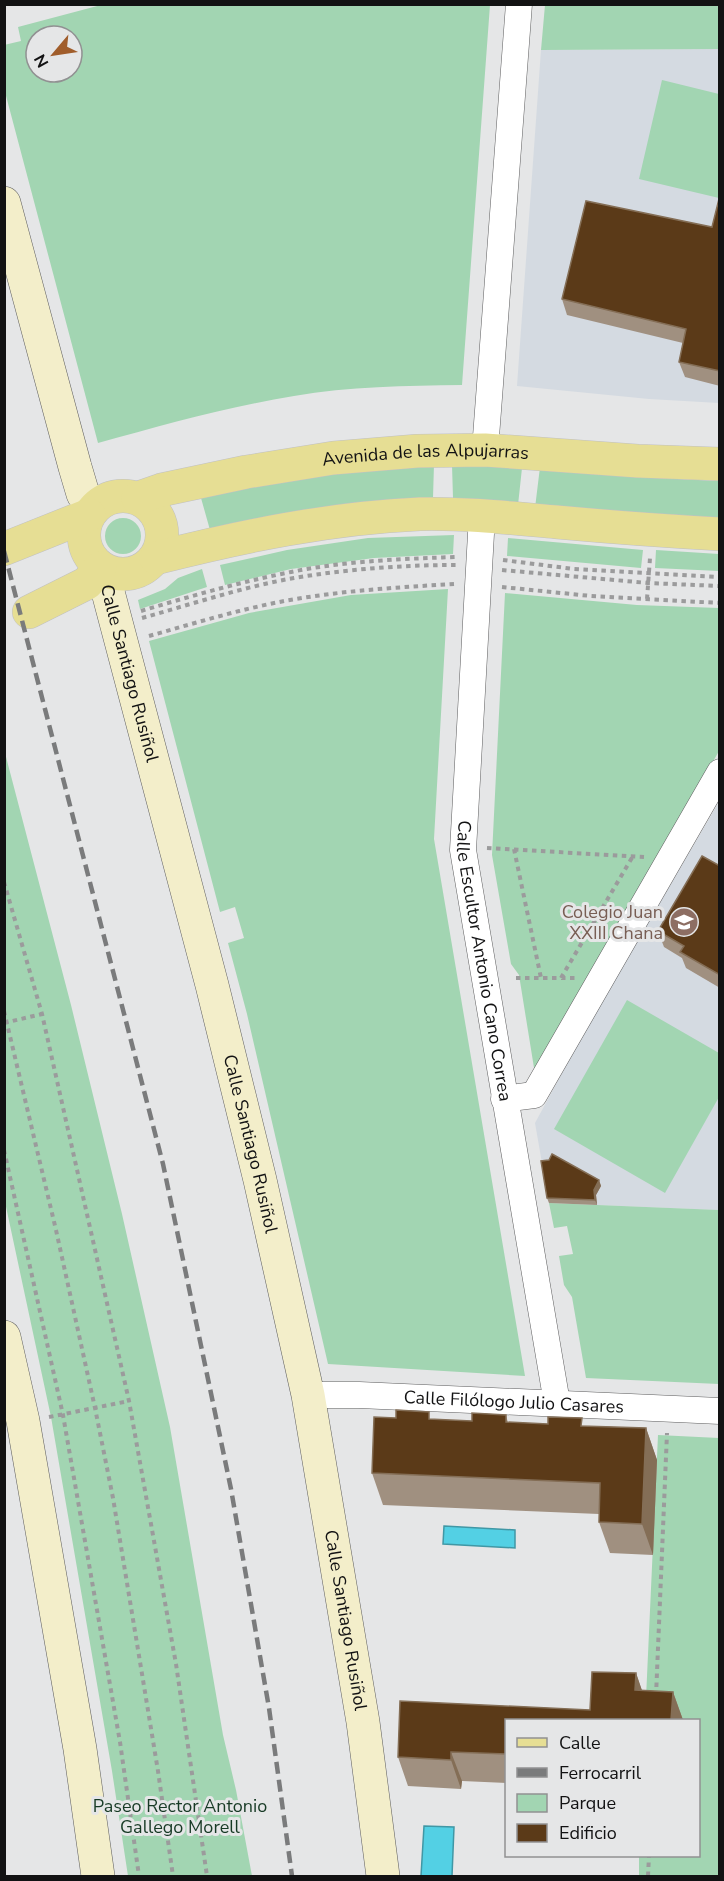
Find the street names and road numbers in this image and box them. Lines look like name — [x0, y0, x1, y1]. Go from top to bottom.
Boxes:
street label: Avenida de las Alpujarras — [320, 438, 530, 472]
street label: Calle Santiago Rusiñol — [96, 585, 165, 765]
street label: Calle Escultor Antonio Cano Correa — [451, 820, 518, 1103]
street label: Calle Santiago Rusiñol — [218, 1052, 284, 1236]
street label: Calle Filólogo Julio Casares — [403, 1385, 624, 1419]
street label: Calle Santiago Rusiñol — [319, 1528, 373, 1713]

